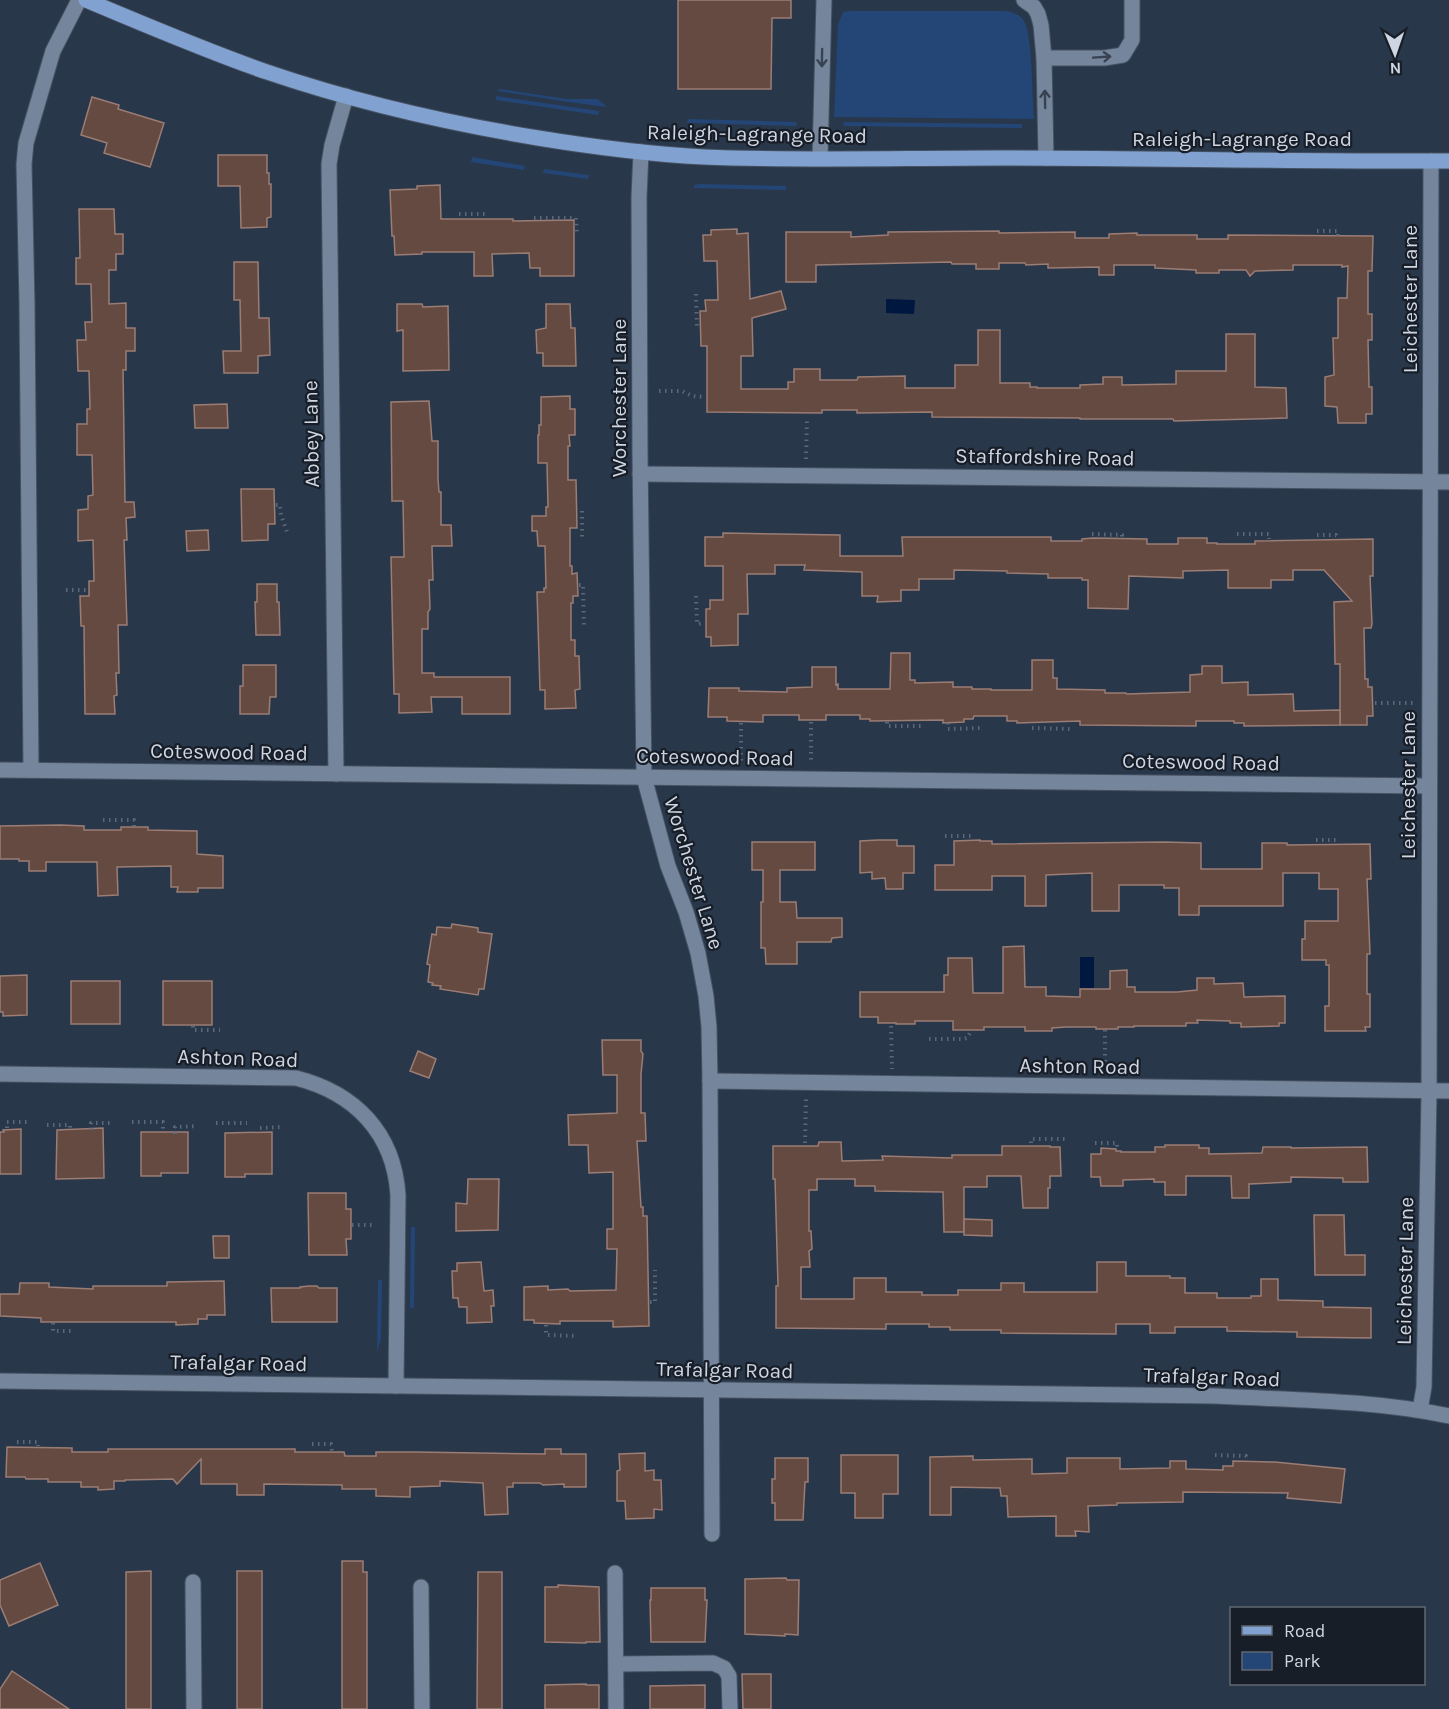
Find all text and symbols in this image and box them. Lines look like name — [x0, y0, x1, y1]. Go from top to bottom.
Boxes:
north arrow — [1365, 24, 1425, 84]
one-way arrow — [816, 48, 828, 68]
one-way arrow — [1092, 51, 1112, 62]
text: N — [1389, 59, 1402, 78]
one-way arrow — [1039, 90, 1051, 110]
street label: Raleigh-Lagrange Road — [647, 120, 867, 148]
street label: Raleigh-Lagrange Road — [1132, 127, 1352, 151]
street label: Leichester Lane — [1398, 225, 1422, 373]
street label: Worchester Lane — [607, 319, 631, 477]
street label: Abbey Lane — [298, 380, 324, 488]
street label: Staffordshire Road — [955, 443, 1135, 471]
street label: Leichester Lane — [1396, 711, 1420, 859]
street label: Coteswood Road — [150, 739, 308, 765]
street label: Coteswood Road — [636, 744, 794, 770]
street label: Coteswood Road — [1122, 749, 1280, 775]
street label: Worchester Lane — [659, 794, 729, 952]
street label: Ashton Road — [177, 1044, 299, 1072]
street label: Ashton Road — [1019, 1053, 1141, 1079]
street label: Leichester Lane — [1392, 1197, 1418, 1345]
street label: Trafalgar Road — [170, 1350, 308, 1376]
street label: Trafalgar Road — [656, 1357, 794, 1383]
street label: Trafalgar Road — [1143, 1363, 1281, 1391]
legend — [1230, 1607, 1425, 1685]
text: Road — [1284, 1620, 1325, 1642]
text: Park — [1284, 1650, 1321, 1672]

